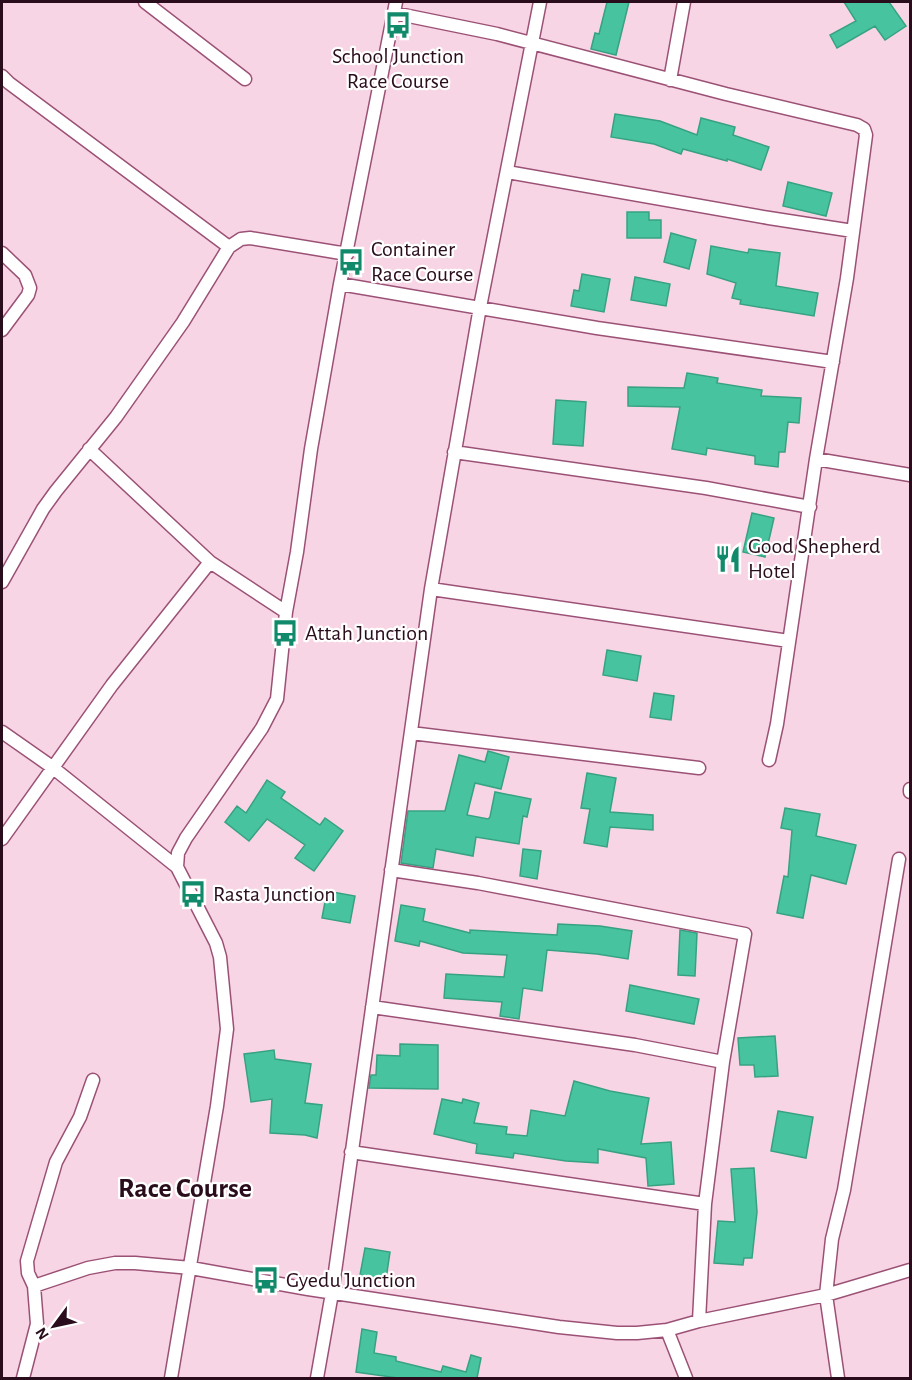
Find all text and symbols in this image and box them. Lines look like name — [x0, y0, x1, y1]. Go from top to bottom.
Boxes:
bus stop icon: School Junction Race Course — [383, 10, 413, 40]
place label: School Junction Race Course — [332, 45, 464, 92]
place label: Container Race Course — [371, 238, 473, 285]
bus stop icon: Container Race Course — [336, 247, 366, 277]
place label: Good Shepherd Hotel — [748, 535, 880, 582]
restaurant icon: Good Shepherd Hotel — [713, 544, 743, 574]
bus stop icon: Attah Junction — [270, 618, 300, 648]
place label: Attah Junction — [305, 622, 428, 644]
bus stop icon: Rasta Junction — [178, 879, 208, 909]
place label: Rasta Junction — [213, 883, 336, 905]
district label: Race Course — [118, 1175, 252, 1203]
bus stop icon: Gyedu Junction — [251, 1265, 281, 1295]
place label: Gyedu Junction — [286, 1269, 416, 1291]
north arrow — [24, 1296, 84, 1356]
text: N — [33, 1325, 52, 1343]

